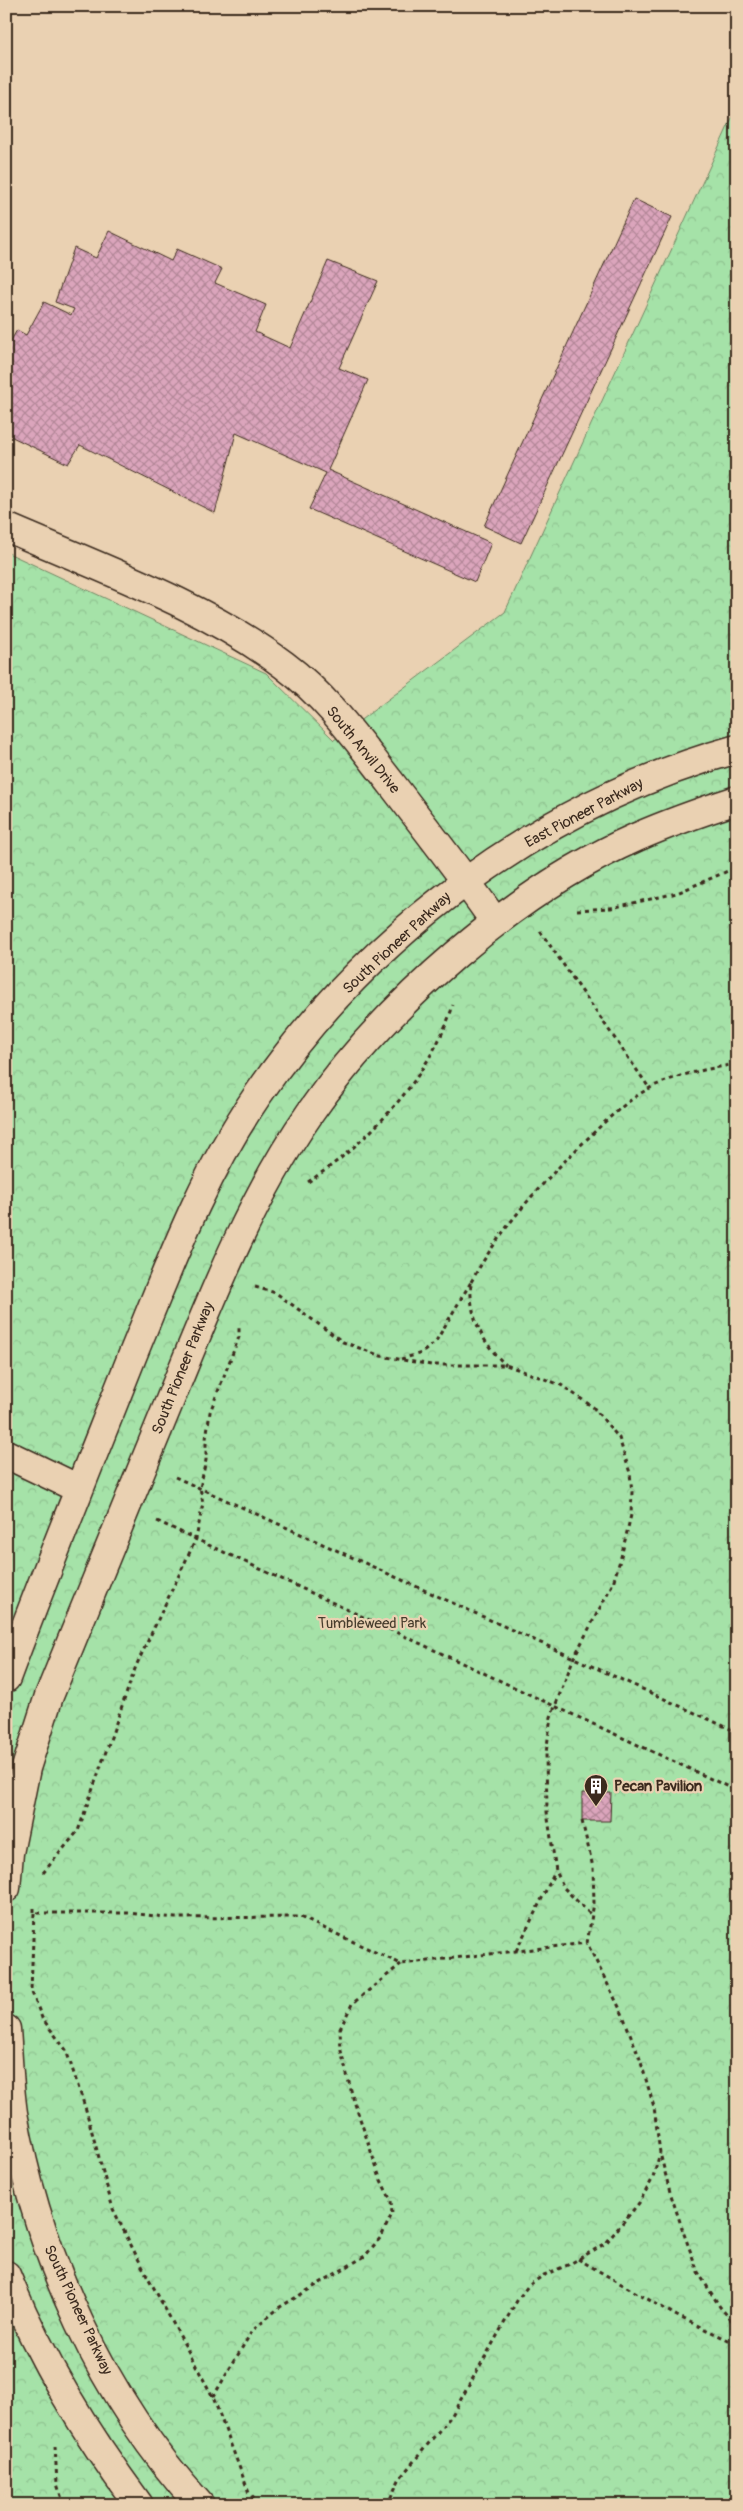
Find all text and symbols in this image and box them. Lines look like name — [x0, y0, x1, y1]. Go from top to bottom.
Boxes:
street label: South Anvil Drive — [322, 702, 404, 798]
street label: East Pioneer Parkway — [522, 774, 647, 852]
street label: South Pioneer Parkway — [339, 888, 456, 998]
street label: South Pioneer Parkway — [148, 1298, 218, 1437]
park label: Tumbleweed Park — [318, 1614, 427, 1633]
building icon: Pecan Pavilion — [583, 1773, 609, 1807]
place label: Pecan Pavilion — [614, 1777, 703, 1796]
street label: South Pioneer Parkway — [40, 2242, 117, 2379]

